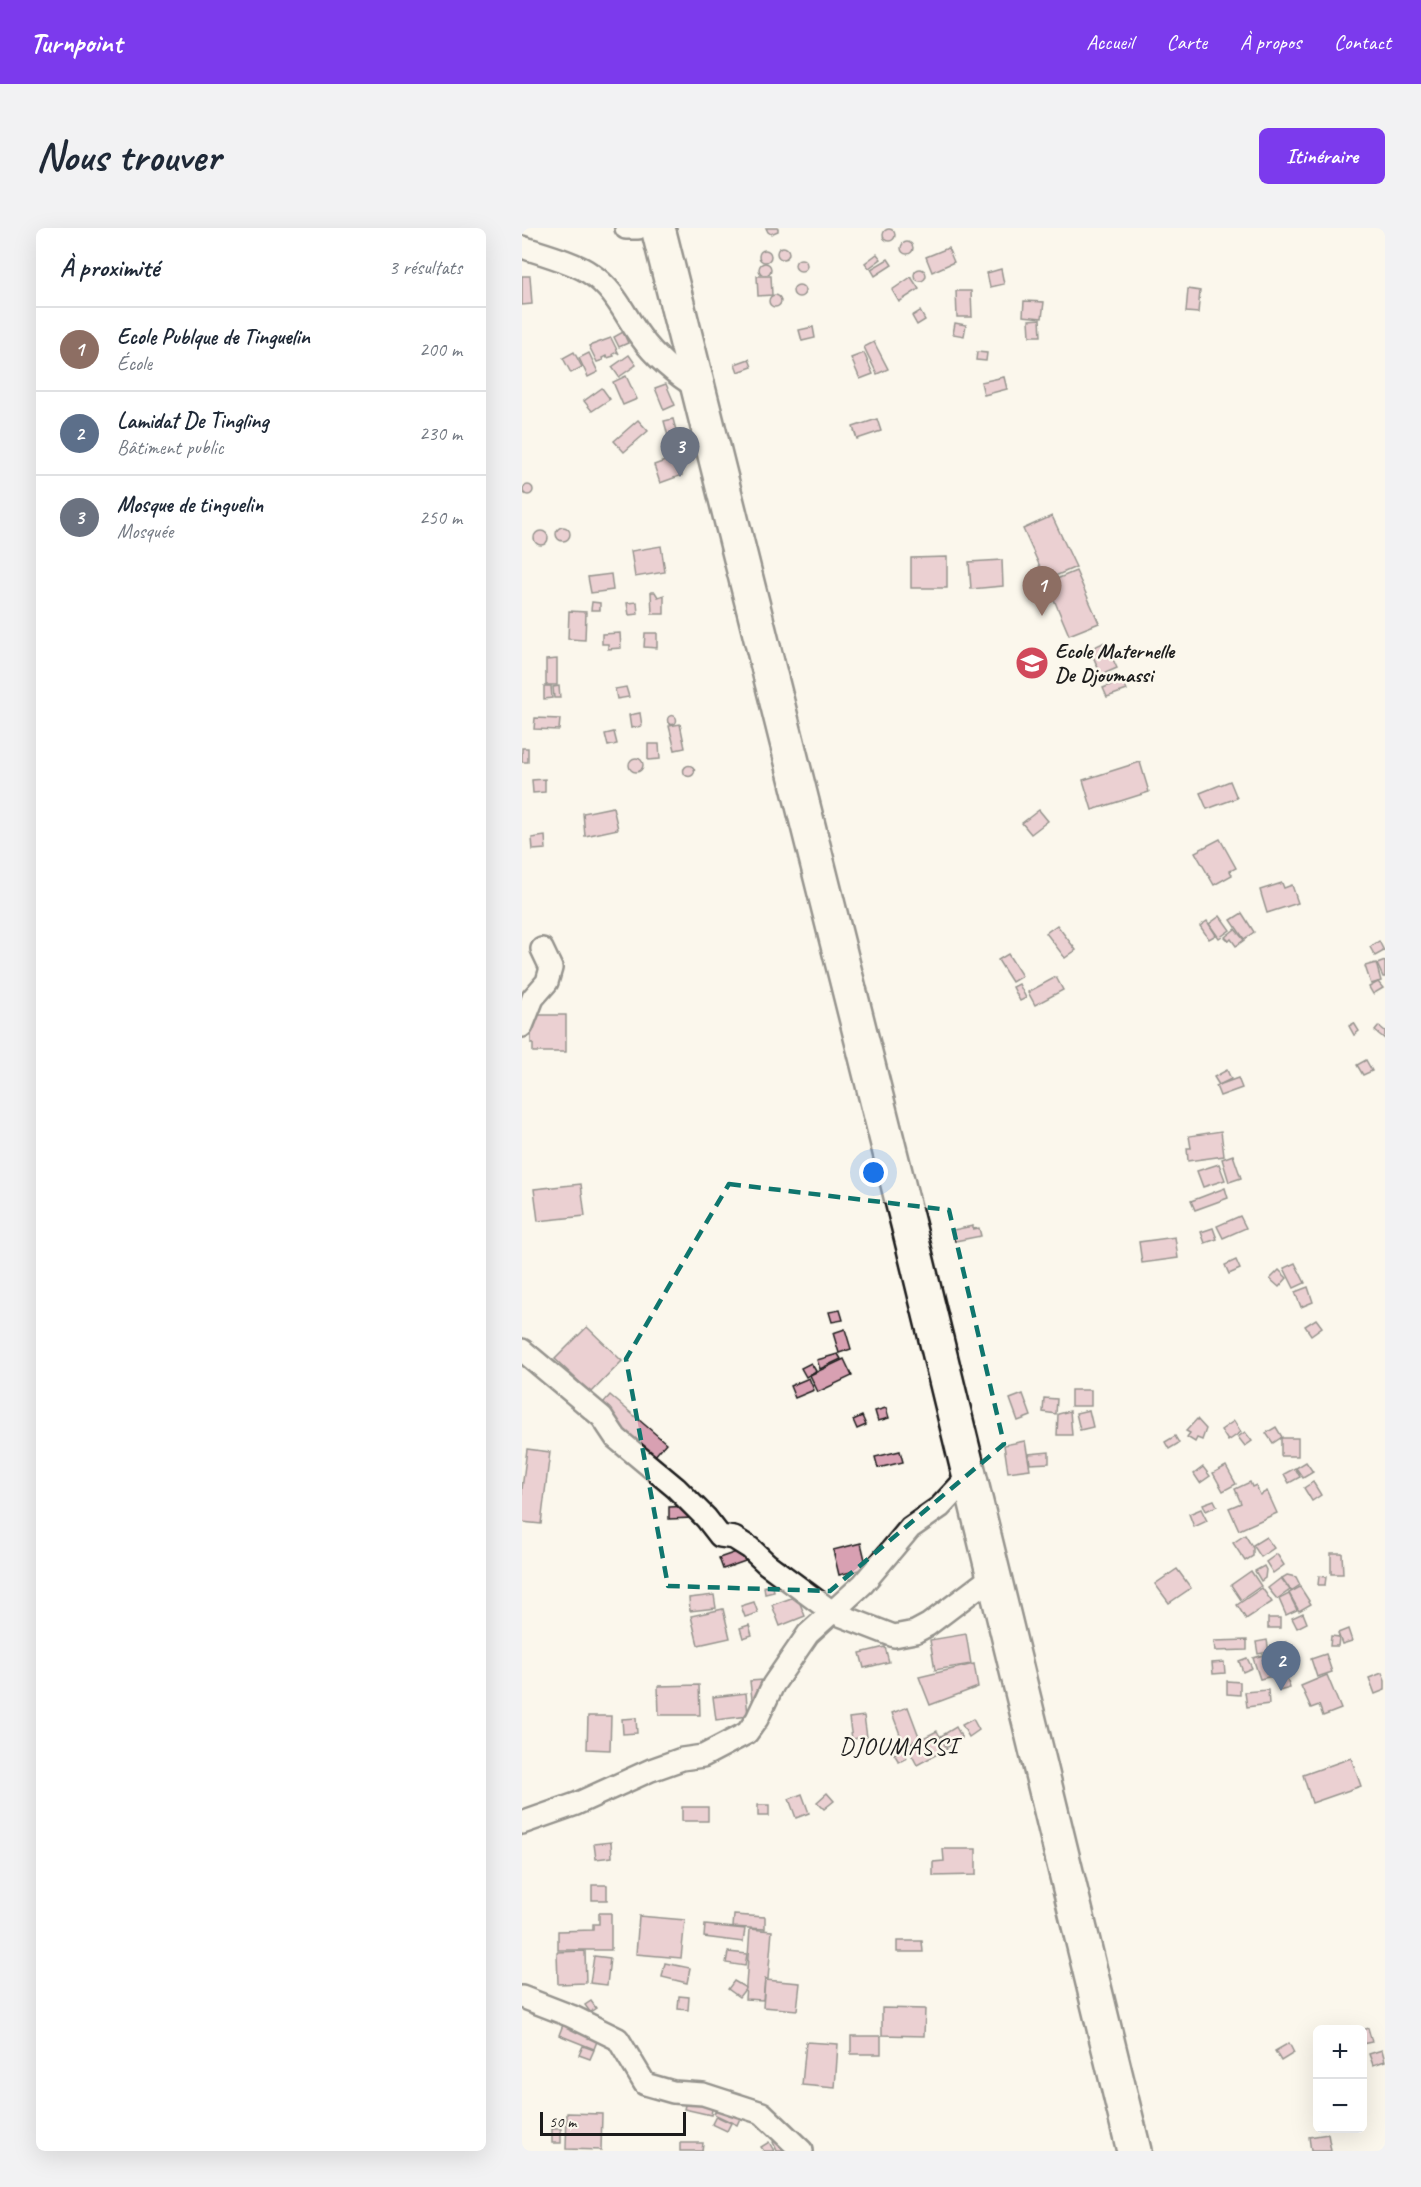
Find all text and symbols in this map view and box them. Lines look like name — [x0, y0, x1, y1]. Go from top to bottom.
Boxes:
text: Turnpoint — [30, 25, 122, 60]
text: Accueil — [1086, 29, 1134, 55]
text: Carte — [1167, 29, 1207, 55]
text: À propos — [1240, 29, 1301, 55]
text: Contact — [1334, 29, 1391, 55]
button: Itinéraire — [1259, 128, 1385, 184]
text: Nous trouver — [36, 130, 220, 183]
text: À proximité — [60, 251, 159, 284]
text: 3 résultats — [389, 255, 462, 280]
text: Ecole Publque de Tinguelin — [117, 323, 310, 351]
text: 1 — [75, 337, 84, 362]
text: 200 m — [419, 337, 462, 362]
text: École — [117, 351, 152, 376]
text: Lamidat De Tingling — [117, 407, 268, 435]
text: 2 — [75, 421, 84, 446]
text: 230 m — [419, 421, 462, 446]
pin: 3 — [660, 428, 700, 477]
text: Bâtiment public — [117, 435, 224, 460]
text: Mosque de tinguelin — [117, 491, 263, 519]
text: 3 — [75, 505, 84, 530]
text: 250 m — [419, 505, 462, 530]
text: Mosquée — [117, 519, 173, 544]
pin: 1 — [1022, 566, 1062, 616]
place label: Ecole Maternelle De Djoumassi — [1055, 638, 1176, 688]
school or university icon: Ecole Maternelle De Djoumassi — [1014, 645, 1050, 681]
your location — [859, 1158, 888, 1187]
pin: 2 — [1262, 1642, 1300, 1691]
district label: DJOUMASSI — [839, 1731, 963, 1761]
map controls — [1313, 2025, 1367, 2133]
button: + — [1313, 2025, 1367, 2079]
button: − — [1313, 2079, 1367, 2133]
scale bar — [540, 2109, 686, 2136]
text: 50 m — [549, 2112, 576, 2132]

